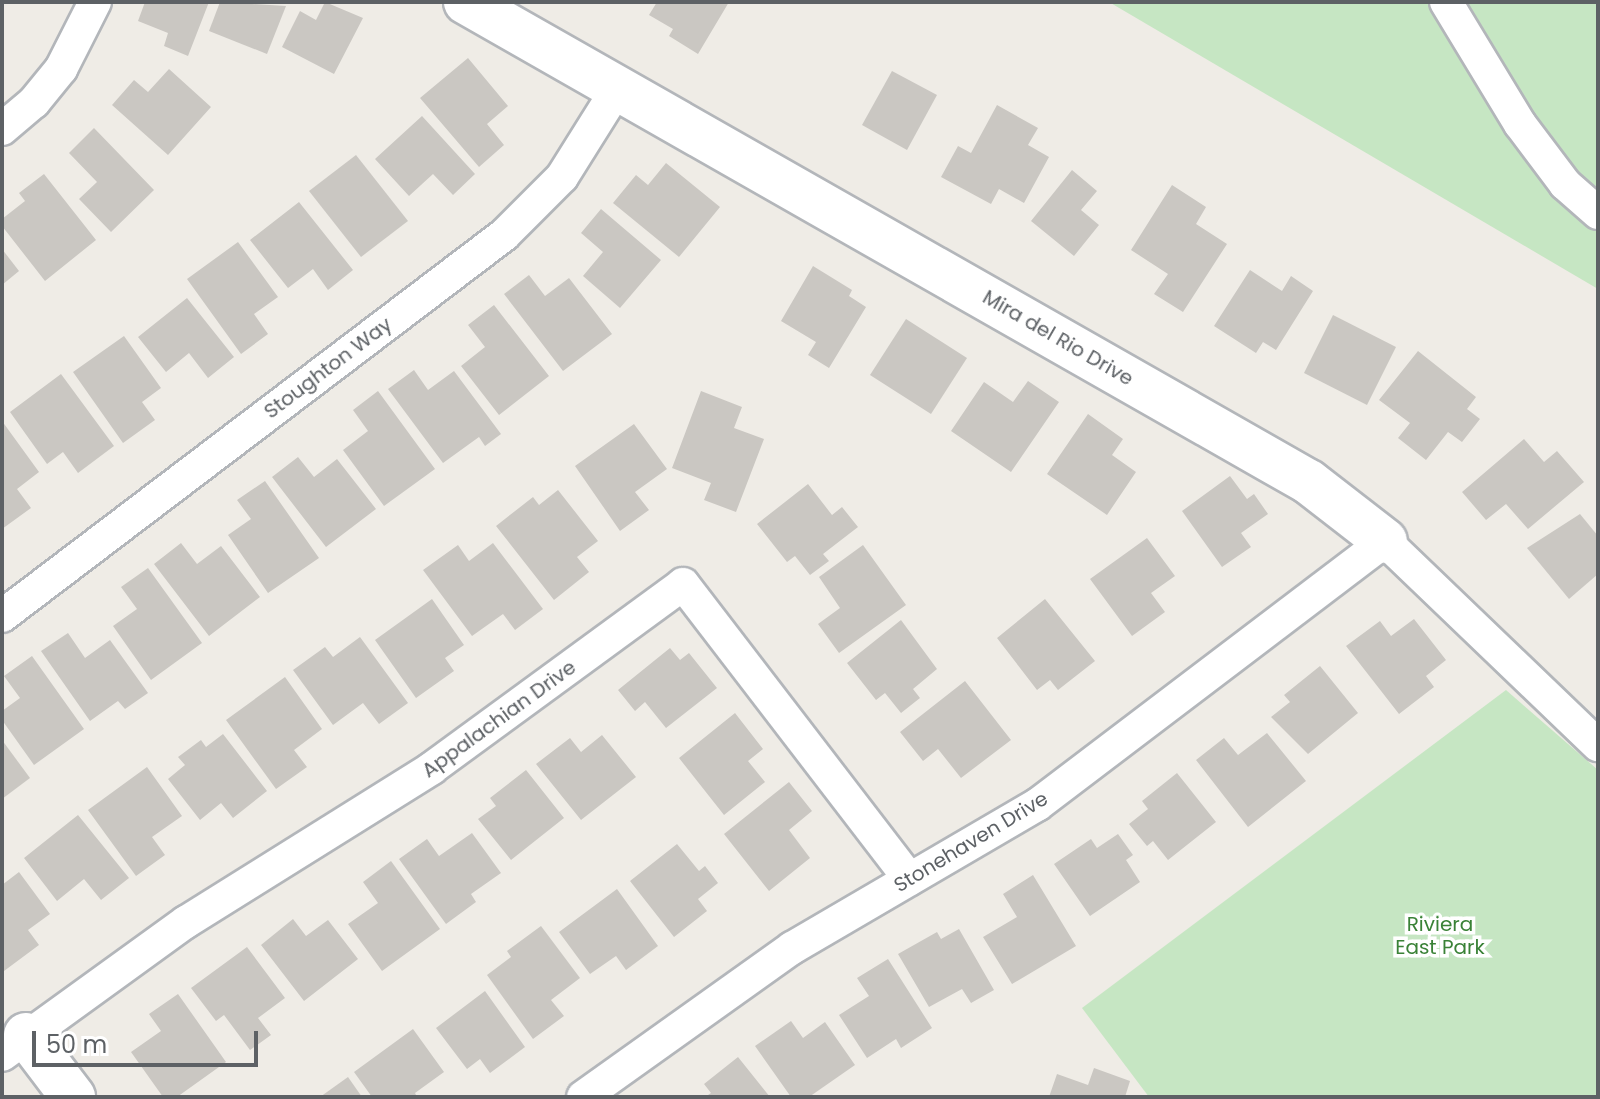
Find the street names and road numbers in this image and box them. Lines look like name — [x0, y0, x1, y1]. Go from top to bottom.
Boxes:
street label: Mira del Rio Drive — [978, 285, 1138, 391]
street label: Stoughton Way — [259, 312, 397, 424]
street label: Appalachian Drive — [417, 655, 581, 783]
street label: Stonehaven Drive — [890, 787, 1052, 897]

